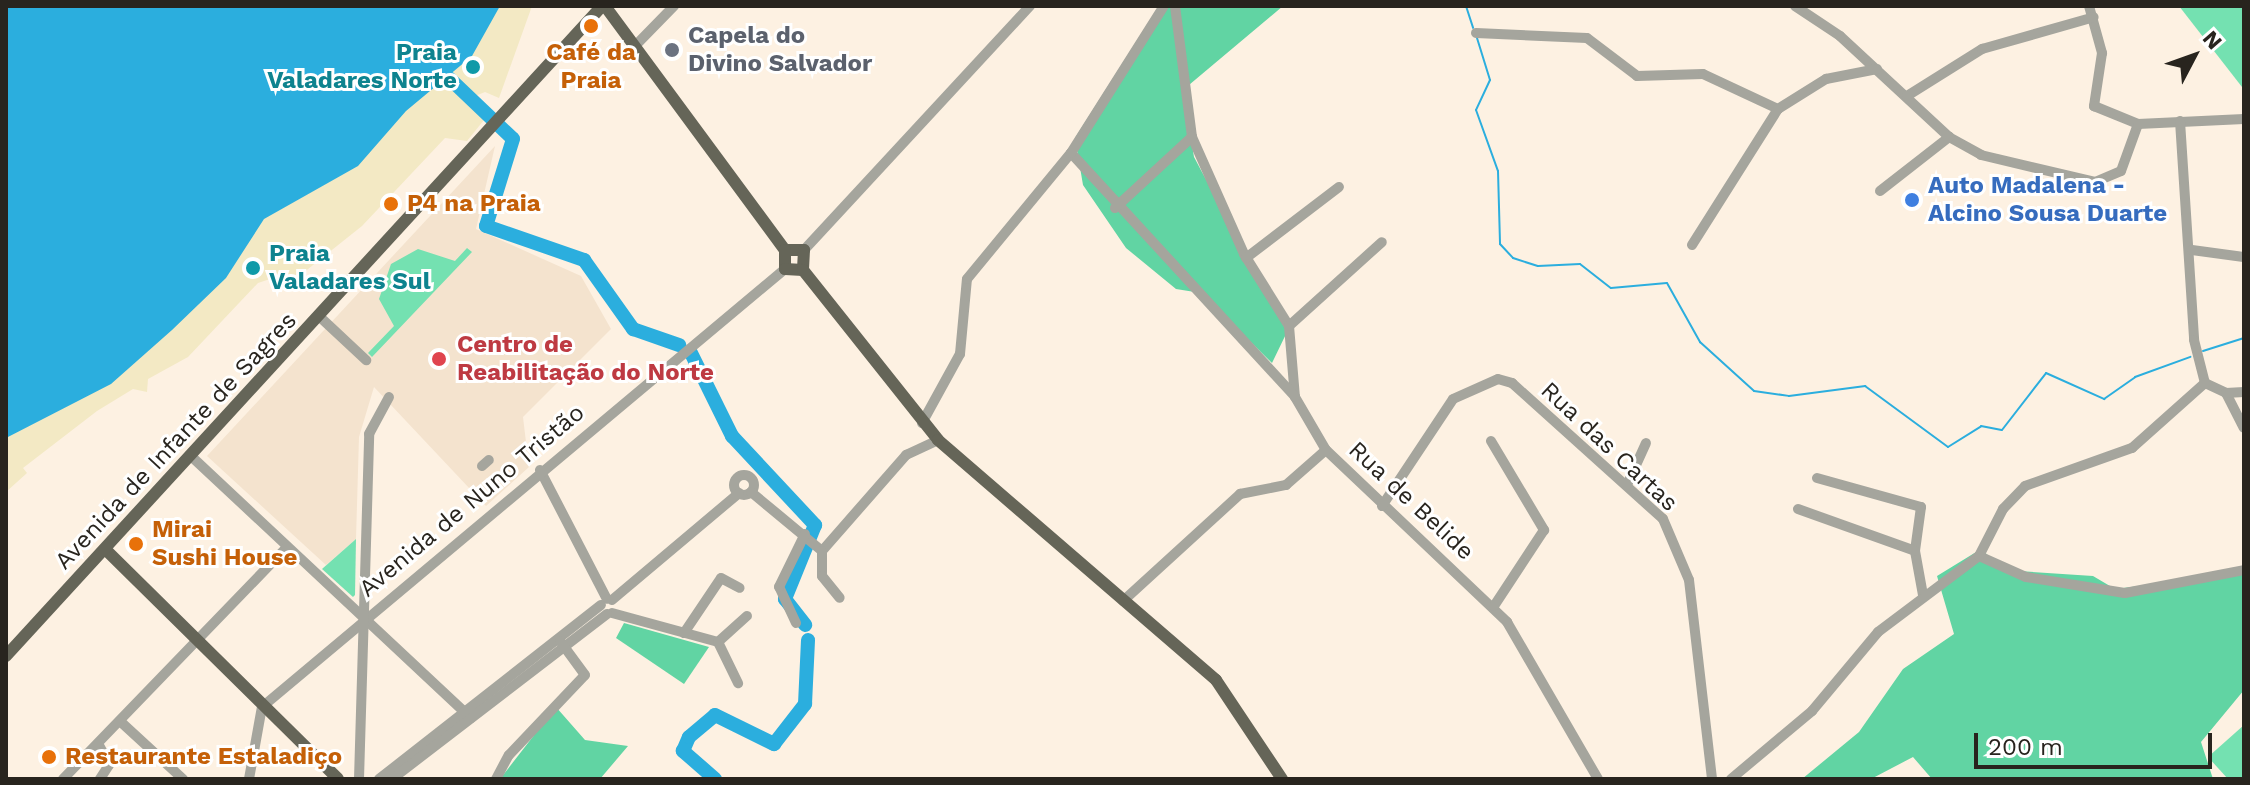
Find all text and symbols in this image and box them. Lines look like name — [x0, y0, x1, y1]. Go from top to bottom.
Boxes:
north arrow — [2154, 16, 2234, 96]
marker: Café da Praia — [582, 17, 600, 35]
place label: Capela do Divino Salvador — [688, 22, 872, 78]
text: N — [2198, 26, 2227, 54]
place label: Praia Valadares Norte — [267, 39, 457, 95]
place label: Café da Praia — [546, 39, 636, 95]
marker: Capela do Divino Salvador — [663, 41, 681, 59]
marker: Praia Valadares Norte — [464, 58, 482, 76]
place label: Auto Madalena - Alcino Sousa Duarte — [1928, 172, 2167, 228]
place label: P4 na Praia — [407, 190, 541, 218]
marker: Auto Madalena - Alcino Sousa Duarte — [1903, 191, 1921, 209]
marker: P4 na Praia — [382, 195, 400, 213]
place label: Praia Valadares Sul — [269, 240, 430, 296]
marker: Praia Valadares Sul — [244, 259, 262, 277]
street label: Avenida de Infante de Sagres — [49, 306, 303, 576]
place label: Centro de Reabilitação do Norte — [457, 331, 714, 387]
marker: Centro de Reabilitação do Norte — [428, 348, 450, 370]
street label: Rua das Cartas — [1534, 376, 1684, 518]
street label: Avenida de Nuno Tristão — [353, 398, 591, 604]
street label: Rua de Belide — [1342, 435, 1480, 567]
place label: Mirai Sushi House — [152, 516, 297, 572]
marker: Mirai Sushi House — [127, 535, 145, 553]
scale bar — [1978, 717, 2216, 767]
text: 200 m — [1988, 733, 2063, 761]
place label: Restaurante Estaladiço — [65, 743, 342, 771]
marker: Restaurante Estaladiço — [40, 748, 58, 766]

